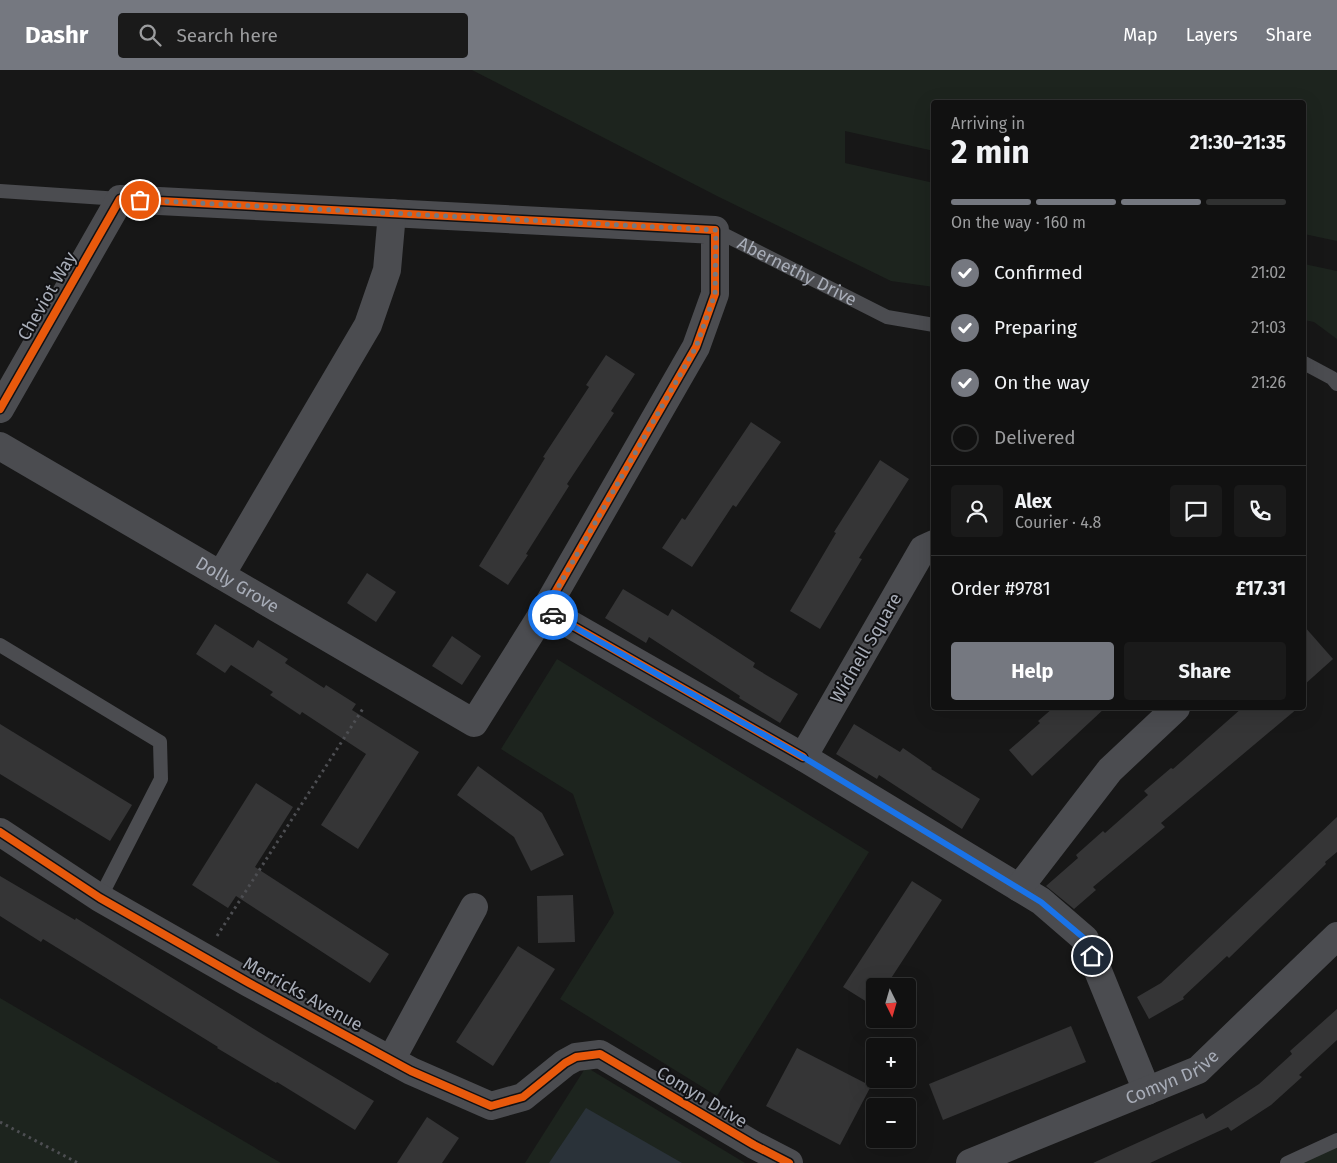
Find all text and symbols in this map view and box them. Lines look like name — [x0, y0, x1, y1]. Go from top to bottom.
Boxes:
search box — [118, 13, 468, 58]
text: Dashr — [25, 21, 88, 49]
icon: search — [136, 21, 164, 49]
text: Search here — [176, 24, 278, 47]
text: Map — [1123, 24, 1158, 46]
text: Layers — [1186, 24, 1238, 46]
text: Share — [1266, 24, 1312, 46]
text: Arriving in — [951, 114, 1025, 133]
text: 21:30–21:35 — [1190, 131, 1286, 154]
text: 2 min — [951, 133, 1030, 171]
pin — [119, 179, 161, 221]
icon: bag — [126, 186, 154, 214]
text: On the way · 160 m — [951, 213, 1086, 232]
street label: Abernethy Drive — [734, 232, 861, 311]
street label: Cheviot Way — [13, 248, 81, 344]
icon: check — [951, 259, 979, 287]
text: Confirmed — [994, 261, 1083, 284]
text: 21:02 — [1251, 263, 1286, 282]
icon: check — [951, 314, 979, 342]
text: Preparing — [994, 316, 1077, 339]
text: 21:03 — [1251, 318, 1286, 337]
icon: check — [951, 369, 979, 397]
text: On the way — [994, 371, 1090, 394]
text: 21:26 — [1251, 373, 1286, 392]
text: Delivered — [994, 426, 1076, 449]
button: person — [951, 485, 1003, 537]
button: chat — [1170, 485, 1222, 537]
button: phone — [1234, 485, 1286, 537]
text: Alex — [1015, 490, 1052, 513]
text: Courier · 4.8 — [1015, 513, 1101, 532]
street label: Dolly Grove — [192, 552, 283, 618]
text: Order #9781 — [951, 577, 1051, 600]
text: £17.31 — [1236, 577, 1286, 600]
street label: Widnell Square — [826, 589, 906, 707]
courier — [528, 590, 578, 640]
icon: car — [539, 601, 567, 629]
button: Help — [951, 642, 1114, 700]
button: Share — [1124, 642, 1286, 700]
pin — [1071, 935, 1113, 977]
icon: home — [1078, 942, 1106, 970]
street label: Merricks Avenue — [239, 952, 367, 1036]
north arrow — [866, 978, 916, 1028]
map controls — [866, 978, 916, 1148]
button: + — [866, 1038, 916, 1088]
street label: Comyn Drive — [1122, 1045, 1223, 1109]
street label: Comyn Drive — [653, 1061, 751, 1133]
button: − — [866, 1098, 916, 1148]

